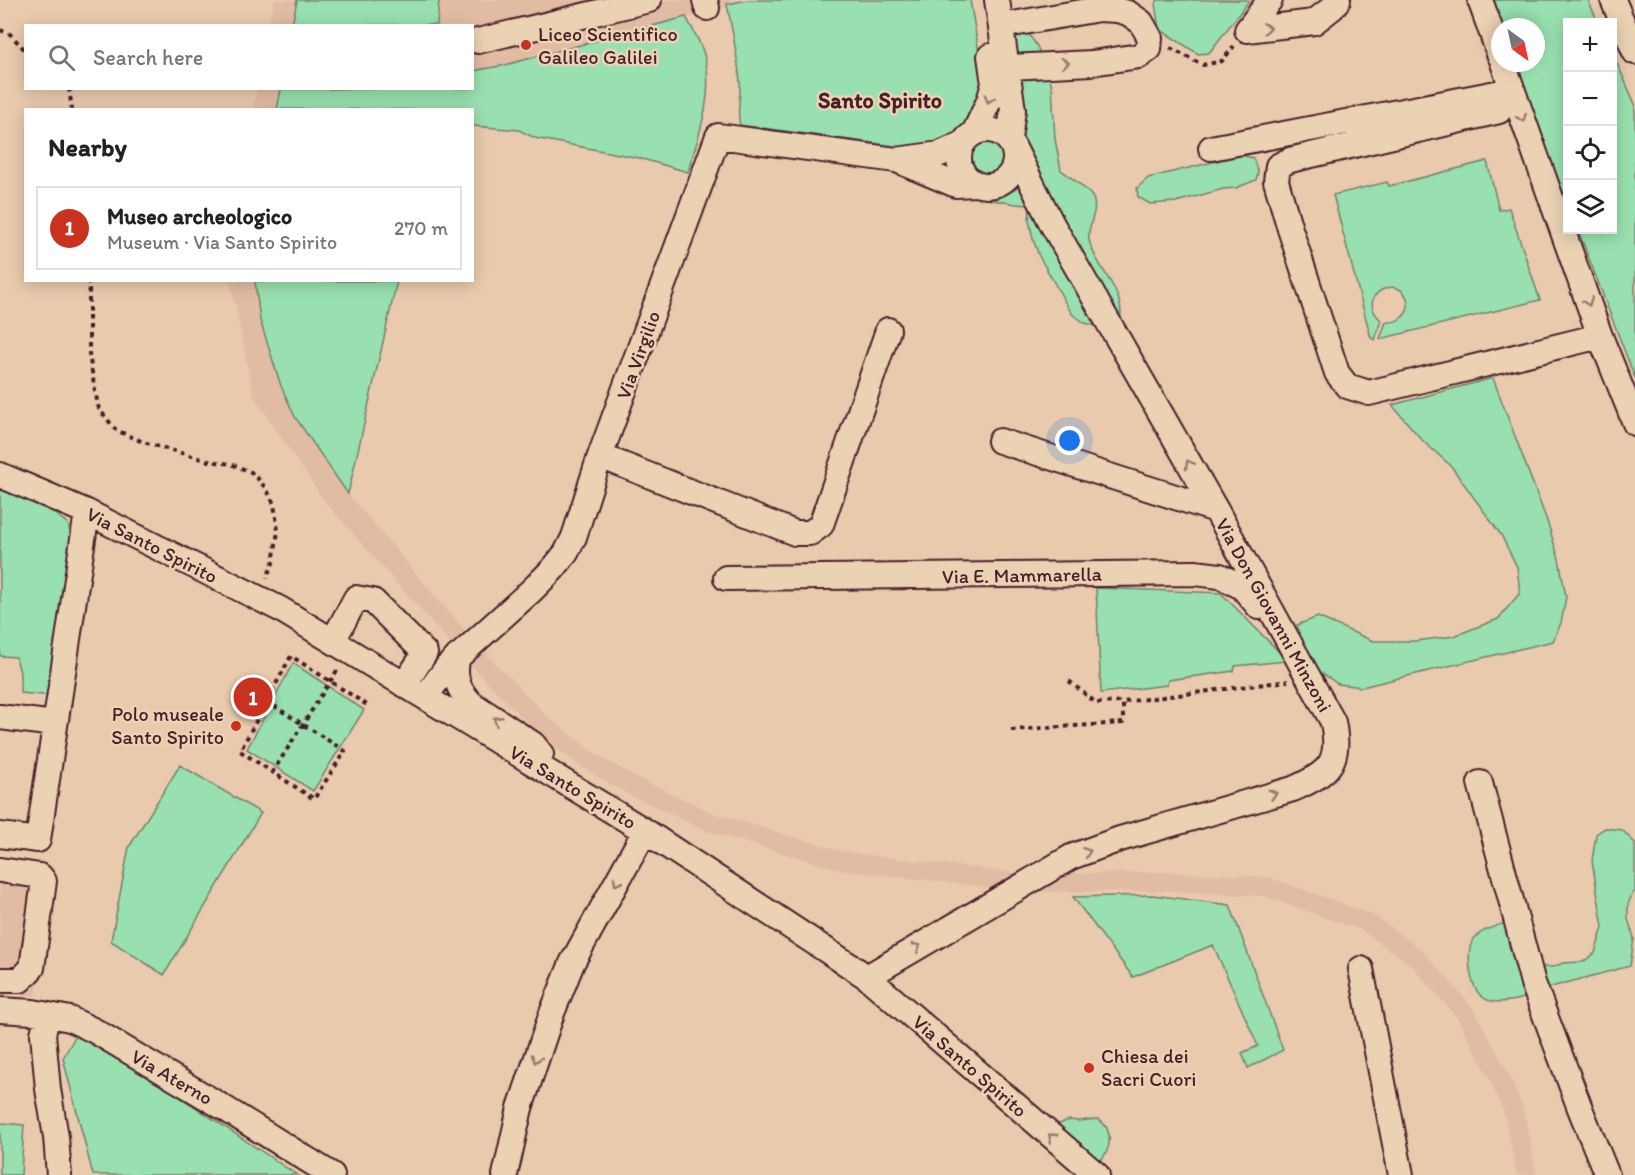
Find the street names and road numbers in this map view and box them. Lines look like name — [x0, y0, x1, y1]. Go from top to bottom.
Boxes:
street label: Via Virgilio — [611, 308, 665, 402]
street label: Via Santo Spirito — [82, 502, 222, 588]
street label: Via Don Giovanni Minzoni — [1211, 514, 1337, 716]
street label: Via E. Mammarella — [942, 562, 1103, 588]
street label: Via Santo Spirito — [505, 740, 641, 834]
street label: Via Santo Spirito — [908, 1010, 1032, 1122]
street label: Via Aterno — [127, 1044, 217, 1110]

